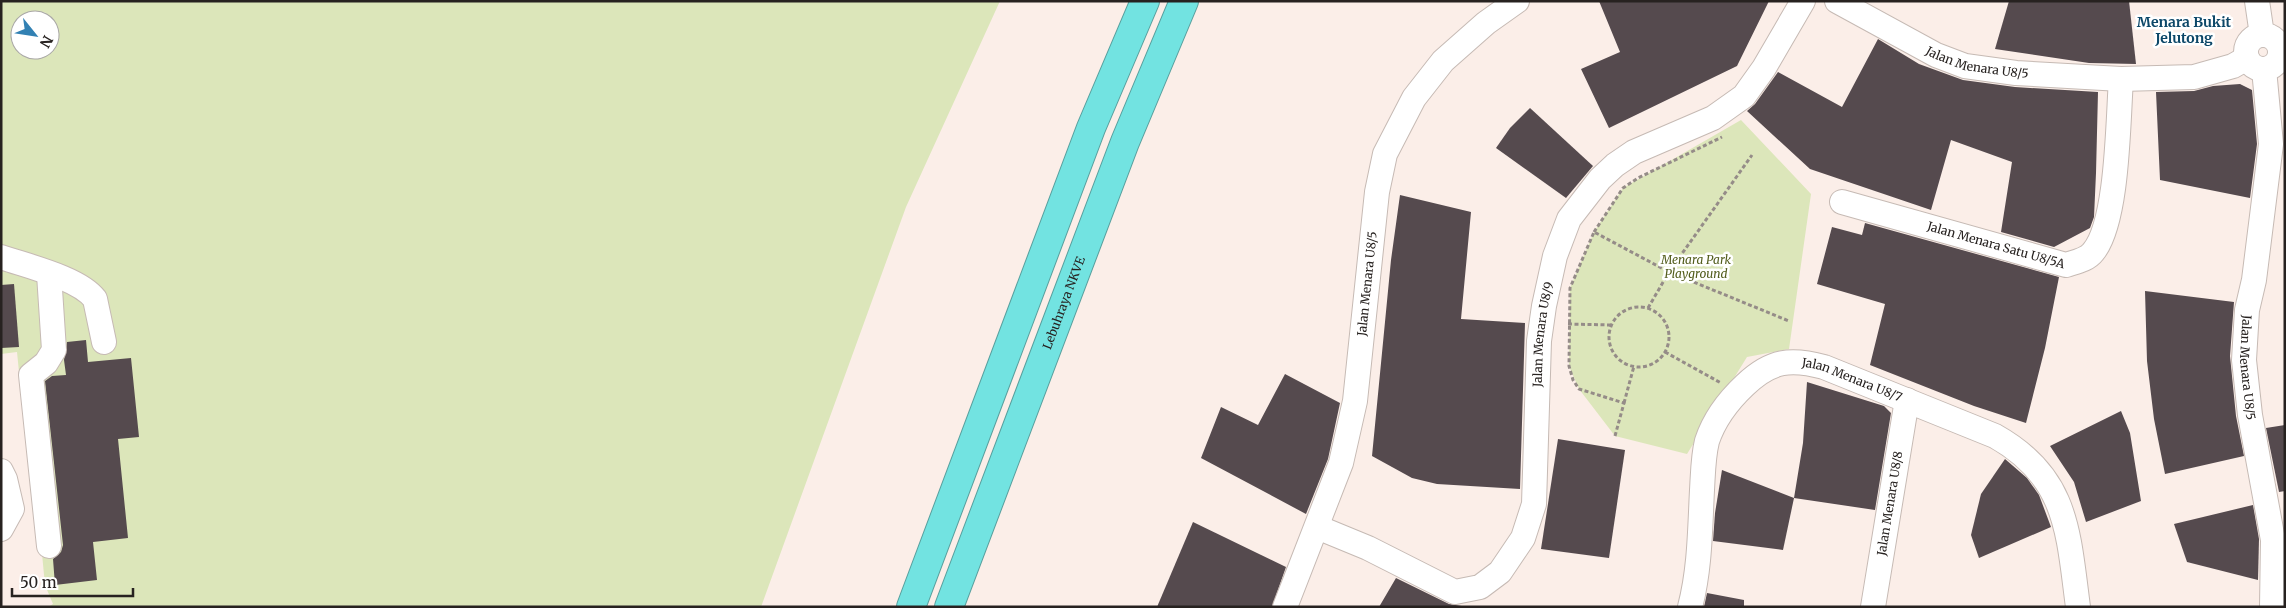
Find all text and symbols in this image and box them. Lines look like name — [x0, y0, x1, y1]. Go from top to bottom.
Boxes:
north arrow — [10, 10, 60, 60]
district label: Menara Bukit Jelutong — [2137, 13, 2232, 47]
text: N — [36, 32, 57, 51]
street label: Jalan Menara U8/5 — [1923, 42, 2029, 81]
street label: Jalan Menara Satu U8/5A — [1925, 218, 2067, 271]
street label: Jalan Menara U8/5 — [1354, 230, 1380, 338]
park label: Menara Park Playground — [1660, 252, 1732, 281]
street label: Lebuhraya NKVE — [1039, 254, 1088, 351]
street label: Jalan Menara U8/9 — [1530, 280, 1556, 388]
street label: Jalan Menara U8/5 — [2237, 314, 2259, 421]
street label: Jalan Menara U8/7 — [1800, 354, 1904, 405]
street label: Jalan Menara U8/8 — [1873, 450, 1905, 558]
scale bar — [12, 566, 134, 598]
text: 50 m — [20, 573, 57, 592]

